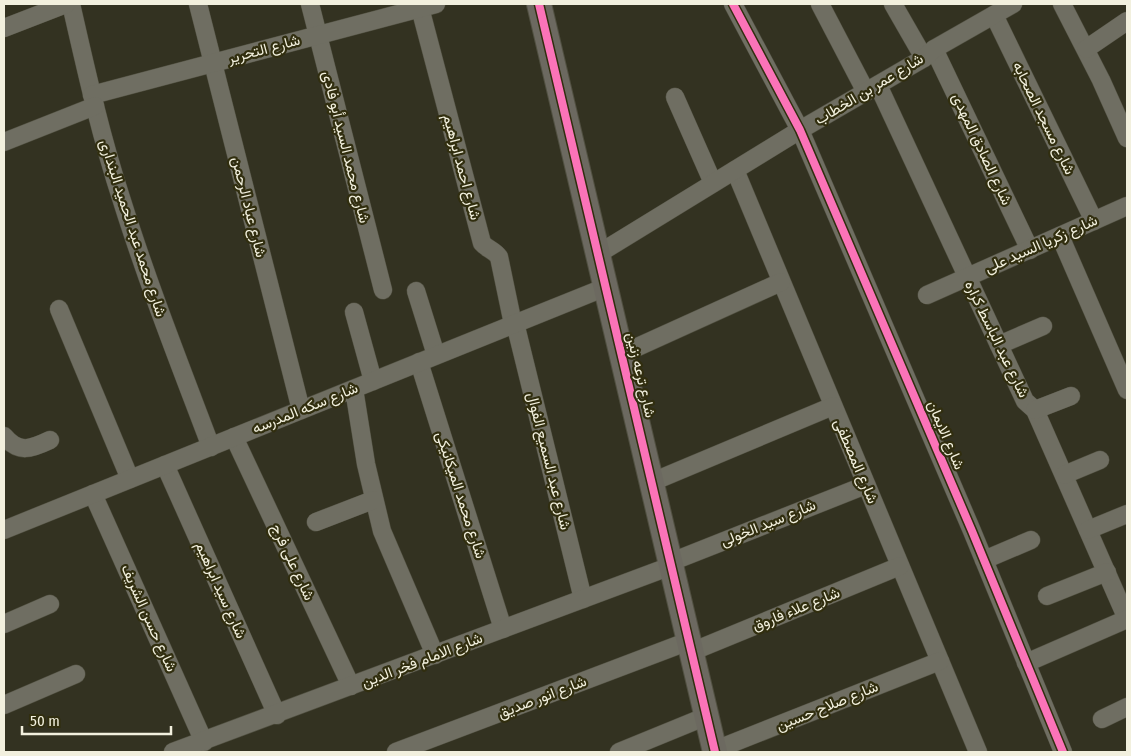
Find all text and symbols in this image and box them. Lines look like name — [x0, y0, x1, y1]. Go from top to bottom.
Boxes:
street label: شارع التحرير — [225, 31, 303, 69]
street label: شارع عمر بن الخطاب — [811, 49, 928, 130]
street label: شارع مسجد الصحابه — [1007, 59, 1079, 178]
street label: شارع محمد السيد أبو فادى — [316, 69, 374, 226]
street label: شارع الصادق المهدى — [946, 90, 1016, 209]
street label: شارع احمد ابراهيم — [437, 112, 485, 223]
street label: شارع محمد عبد الحميد البندارى — [94, 137, 170, 320]
street label: شارع عباد الرحمن — [226, 155, 270, 260]
street label: شارع زكريا السيد على — [982, 211, 1101, 279]
street label: شارع عبد الباسط كراره — [959, 278, 1033, 401]
street label: شارع ترعه زنين — [620, 330, 660, 420]
street label: شارع سكه المدرسه — [250, 379, 361, 439]
street label: شارع عبد السميع الفوال — [521, 390, 575, 532]
street label: شارع الايمان — [922, 398, 969, 473]
street label: شارع المصطفى — [828, 416, 882, 507]
street label: شارع محمد الميكانيكى — [430, 429, 490, 562]
street label: شارع سيد الخولى — [718, 496, 819, 552]
street label: شارع على فرج — [266, 521, 319, 604]
street label: شارع سيد ابراهيم — [190, 539, 250, 642]
street label: شارع حسن الشريف — [115, 562, 181, 675]
street label: شارع علاء فاروق — [750, 583, 843, 637]
street label: شارع الامام فخر الدين — [359, 629, 486, 693]
street label: شارع انور صديق — [495, 672, 590, 724]
street label: شارع صلاح حسين — [773, 677, 881, 736]
scale bar — [22, 704, 171, 736]
text: 50 m — [30, 712, 60, 730]

